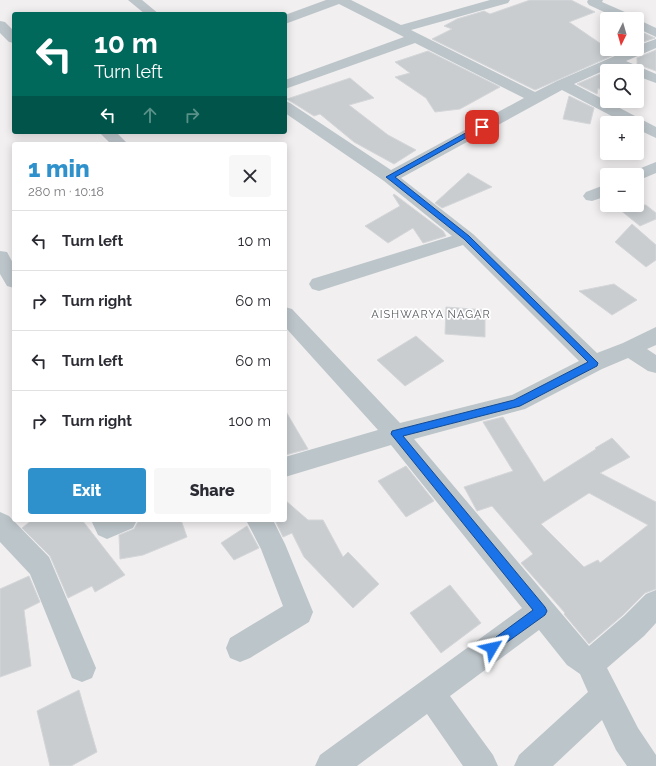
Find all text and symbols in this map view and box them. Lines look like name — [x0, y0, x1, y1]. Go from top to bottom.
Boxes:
north arrow — [600, 12, 644, 56]
map controls — [600, 12, 644, 212]
text: 10 m — [94, 27, 158, 60]
icon: left — [28, 28, 80, 80]
text: Turn left — [94, 61, 163, 82]
button: search — [600, 64, 644, 108]
icon: left — [97, 104, 119, 126]
icon: ahead — [139, 104, 161, 126]
icon: right — [181, 104, 203, 126]
pin — [465, 110, 499, 144]
icon: arrive — [471, 116, 493, 138]
button: + — [600, 116, 644, 160]
text: 1 min — [28, 154, 90, 183]
button: close — [229, 155, 271, 197]
button: − — [600, 168, 644, 212]
text: 280 m · 10:18 — [28, 184, 104, 199]
icon: left — [28, 230, 50, 252]
text: Turn left — [62, 232, 123, 250]
text: 10 m — [238, 232, 271, 250]
icon: right — [28, 290, 50, 312]
text: Turn right — [62, 292, 132, 310]
text: 60 m — [235, 292, 271, 310]
district label: AISHWARYA NAGAR — [371, 308, 491, 321]
icon: left — [28, 350, 50, 372]
text: Turn left — [62, 352, 123, 370]
text: 60 m — [235, 352, 271, 370]
icon: right — [28, 410, 50, 432]
text: Turn right — [62, 412, 132, 430]
text: 100 m — [229, 412, 271, 430]
button: Exit — [28, 468, 146, 514]
button: Share — [154, 468, 271, 514]
position arrow — [471, 627, 513, 669]

